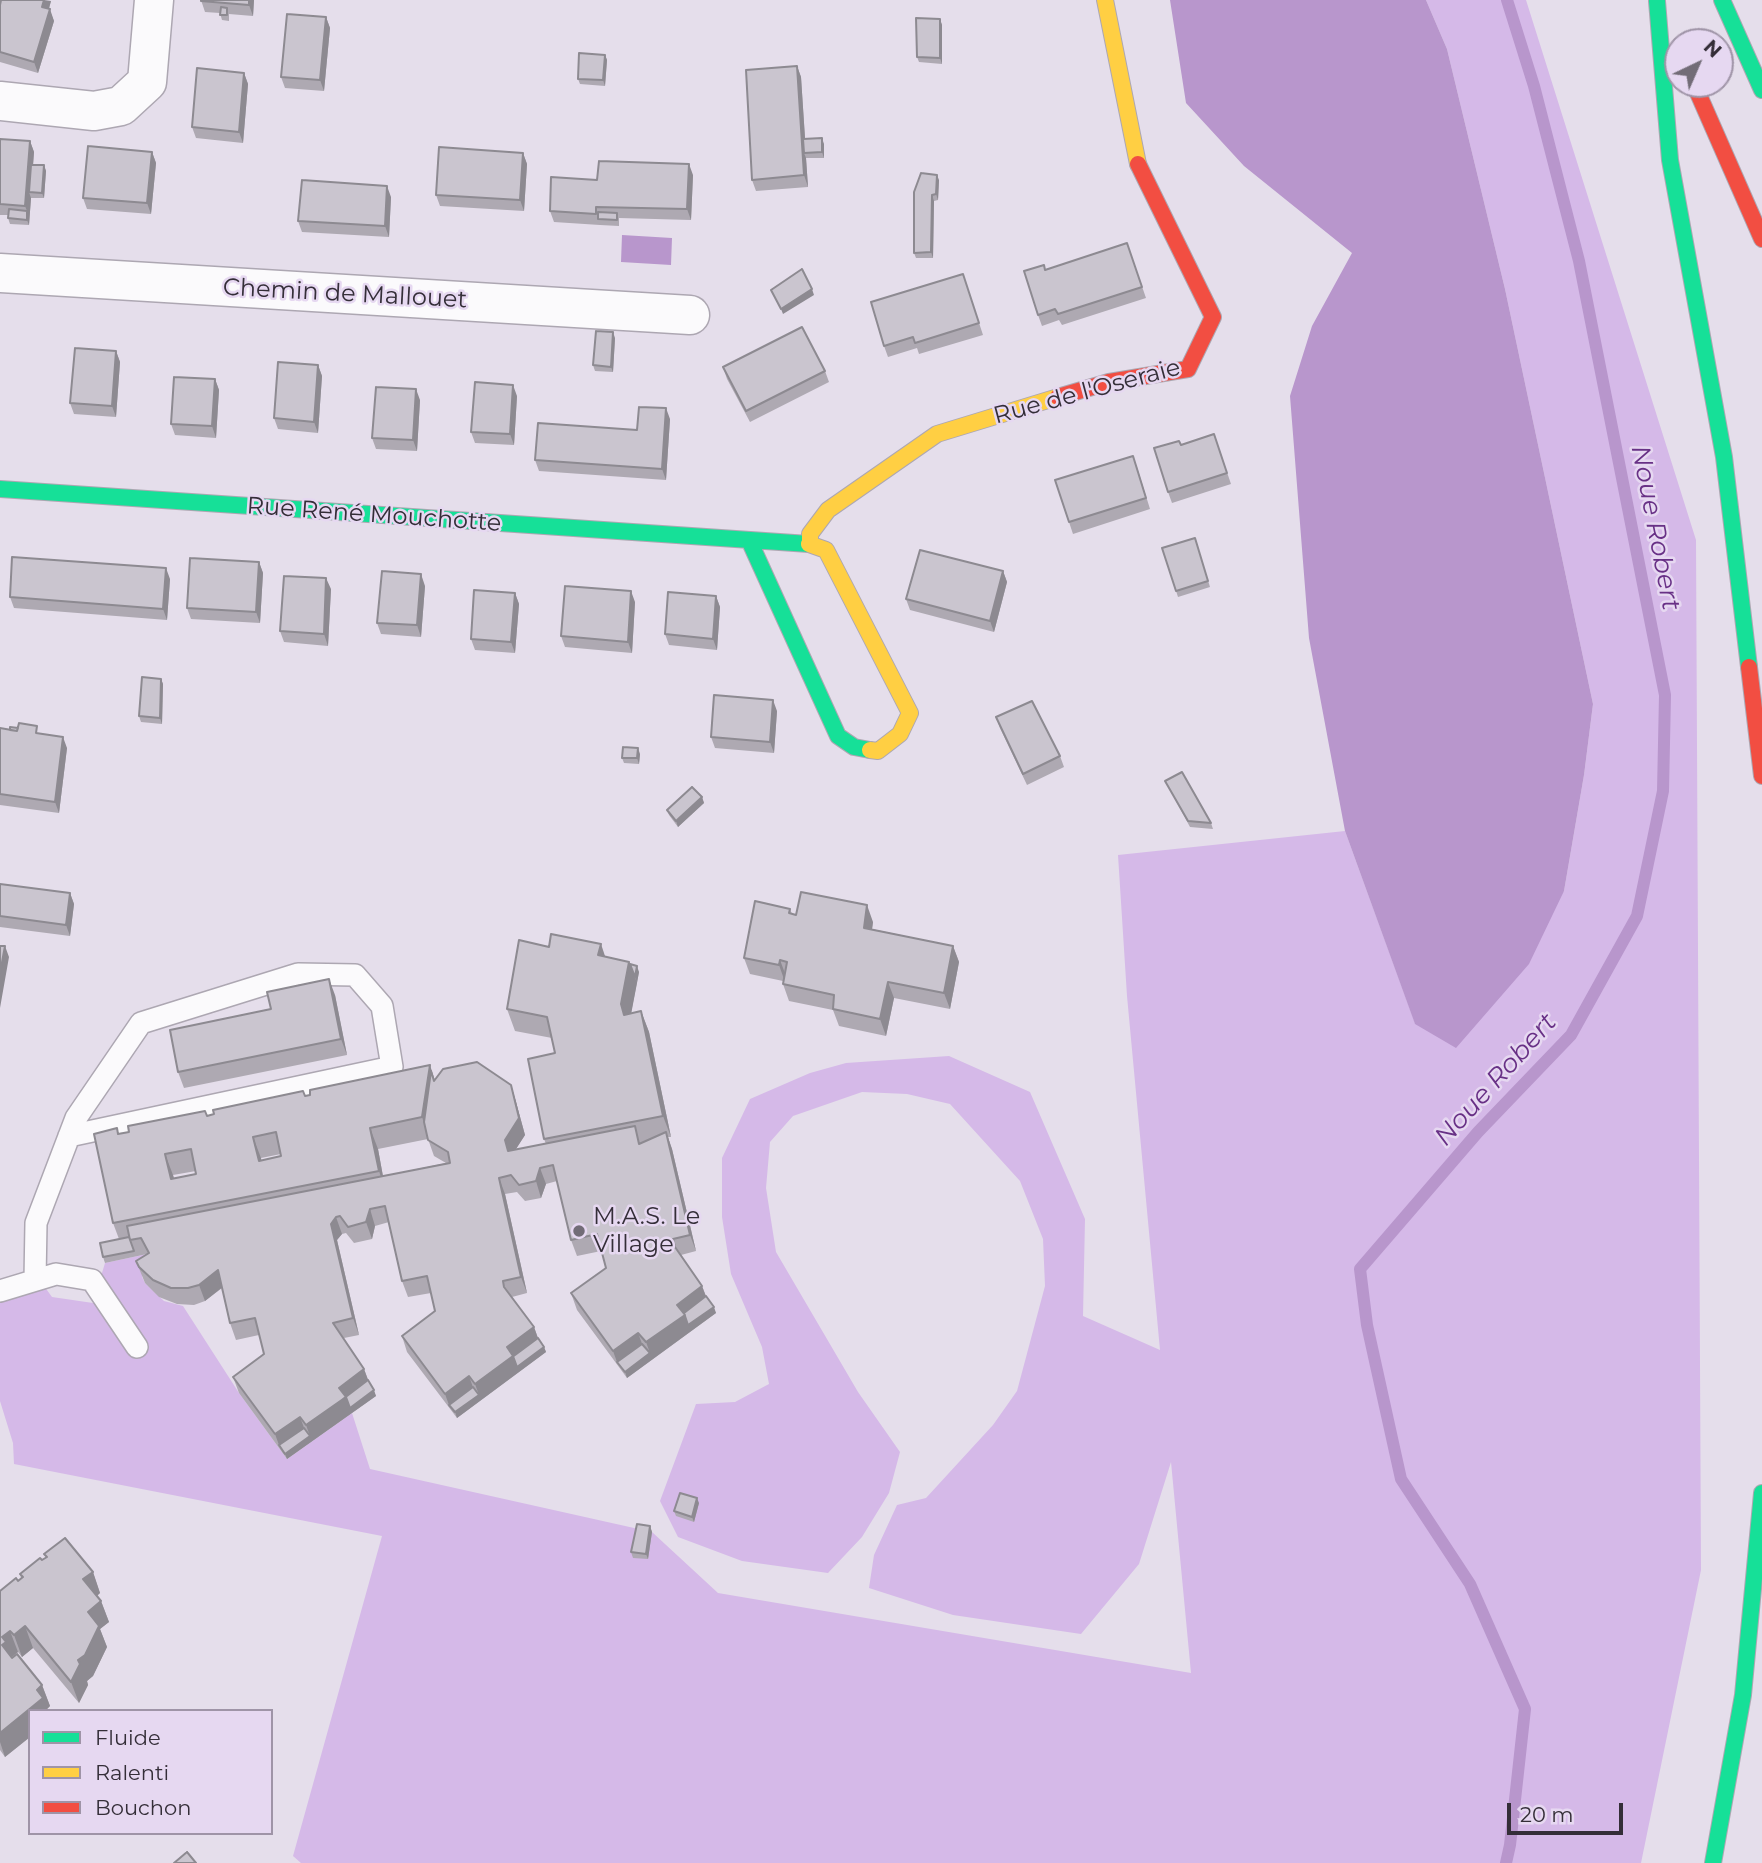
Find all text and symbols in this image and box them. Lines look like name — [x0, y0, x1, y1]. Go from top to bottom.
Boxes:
north arrow — [1664, 28, 1734, 98]
text: N — [1699, 35, 1726, 63]
street label: Chemin de Mallouet — [222, 273, 468, 315]
street label: Rue de l'Oseraie — [990, 353, 1184, 431]
water label: Noue Robert — [1624, 443, 1686, 613]
street label: Rue René Mouchotte — [246, 492, 502, 538]
water label: Noue Robert — [1428, 1007, 1564, 1153]
place label: M.A.S. Le Village — [593, 1203, 700, 1259]
marker: M.A.S. Le Village — [571, 1223, 587, 1239]
legend — [28, 1709, 273, 1835]
text: Fluide — [95, 1725, 161, 1750]
text: Ralenti — [95, 1760, 169, 1785]
scale bar — [1510, 1790, 1626, 1834]
text: Bouchon — [95, 1795, 191, 1820]
text: 20 m — [1520, 1802, 1574, 1827]

